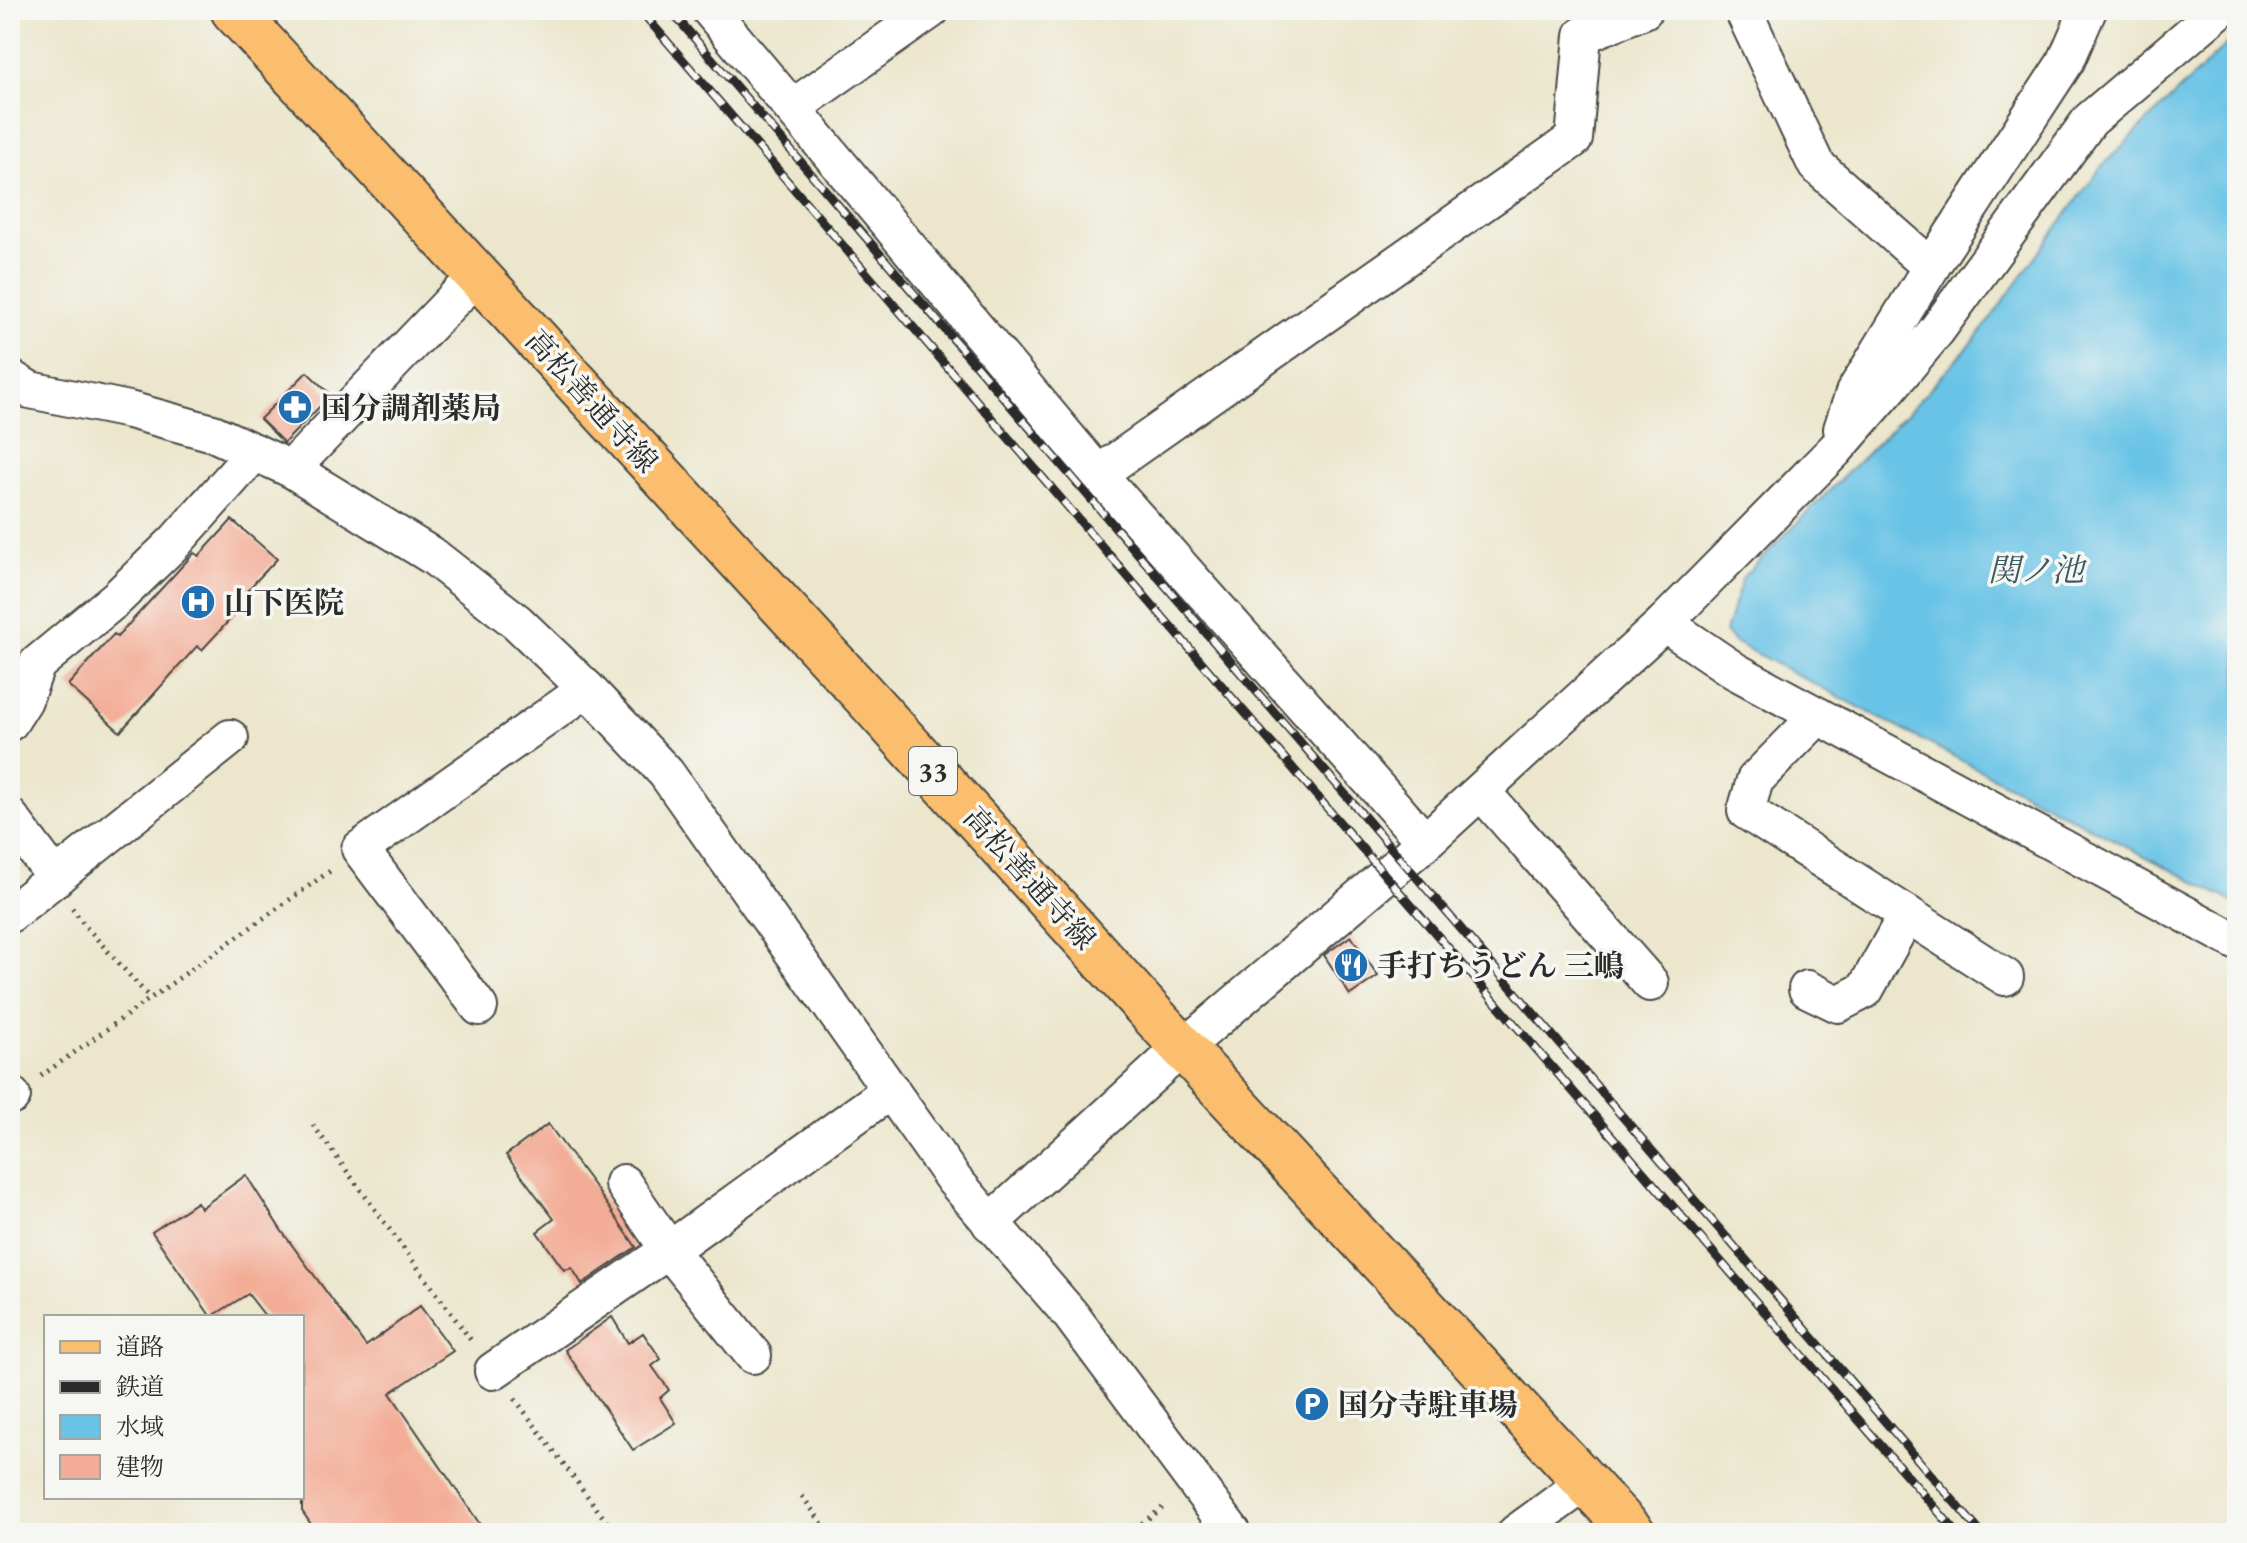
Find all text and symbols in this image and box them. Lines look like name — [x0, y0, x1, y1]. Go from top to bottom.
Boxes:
street label: 高松善通寺線 — [517, 321, 667, 481]
pharmacy icon: 国分調剤薬局 — [276, 388, 314, 426]
place label: 国分調剤薬局 — [321, 388, 501, 427]
water label: 関ノ池 — [1988, 549, 2087, 591]
hospital icon: 山下医院 — [179, 583, 217, 621]
place label: 山下医院 — [224, 583, 344, 622]
road number: 33 — [909, 747, 957, 795]
street label: 高松善通寺線 — [955, 798, 1105, 958]
restaurant icon: 手打ちうどん 三嶋 — [1332, 946, 1370, 984]
place label: 手打ちうどん 三嶋 — [1377, 946, 1624, 985]
legend — [44, 1315, 304, 1499]
text: 道路 — [116, 1331, 164, 1362]
text: 鉄道 — [116, 1371, 164, 1402]
parking icon: 国分寺駐車場 — [1293, 1385, 1331, 1423]
place label: 国分寺駐車場 — [1338, 1385, 1518, 1424]
text: 水域 — [116, 1411, 164, 1442]
text: 建物 — [116, 1451, 164, 1482]

